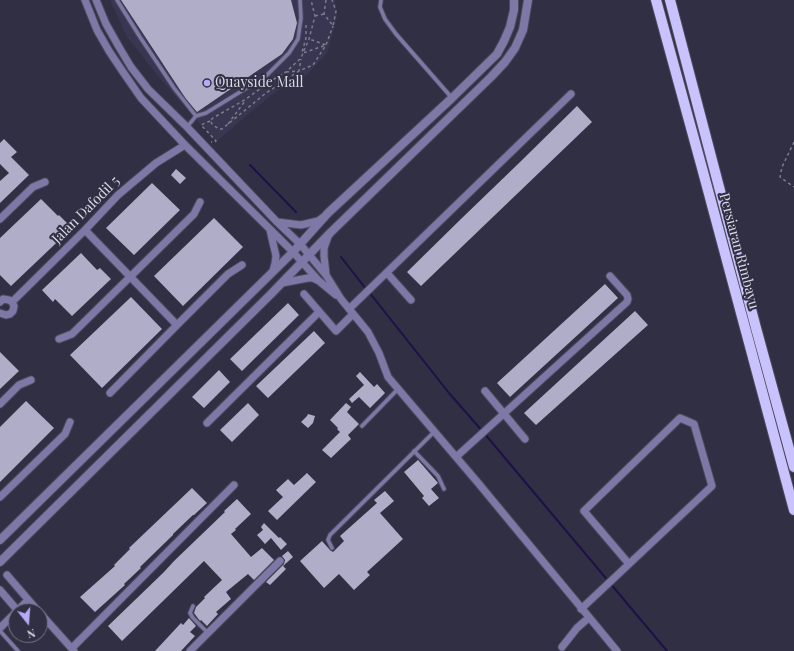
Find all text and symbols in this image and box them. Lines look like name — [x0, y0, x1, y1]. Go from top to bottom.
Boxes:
place label: Quayside Mall — [215, 75, 304, 91]
marker: Quayside Mall — [202, 78, 212, 88]
street label: Jalan Dafodil 5 — [49, 173, 123, 247]
street label: Persiaran Rimbayu — [715, 191, 763, 311]
north arrow — [8, 603, 48, 643]
text: N — [25, 626, 37, 642]

